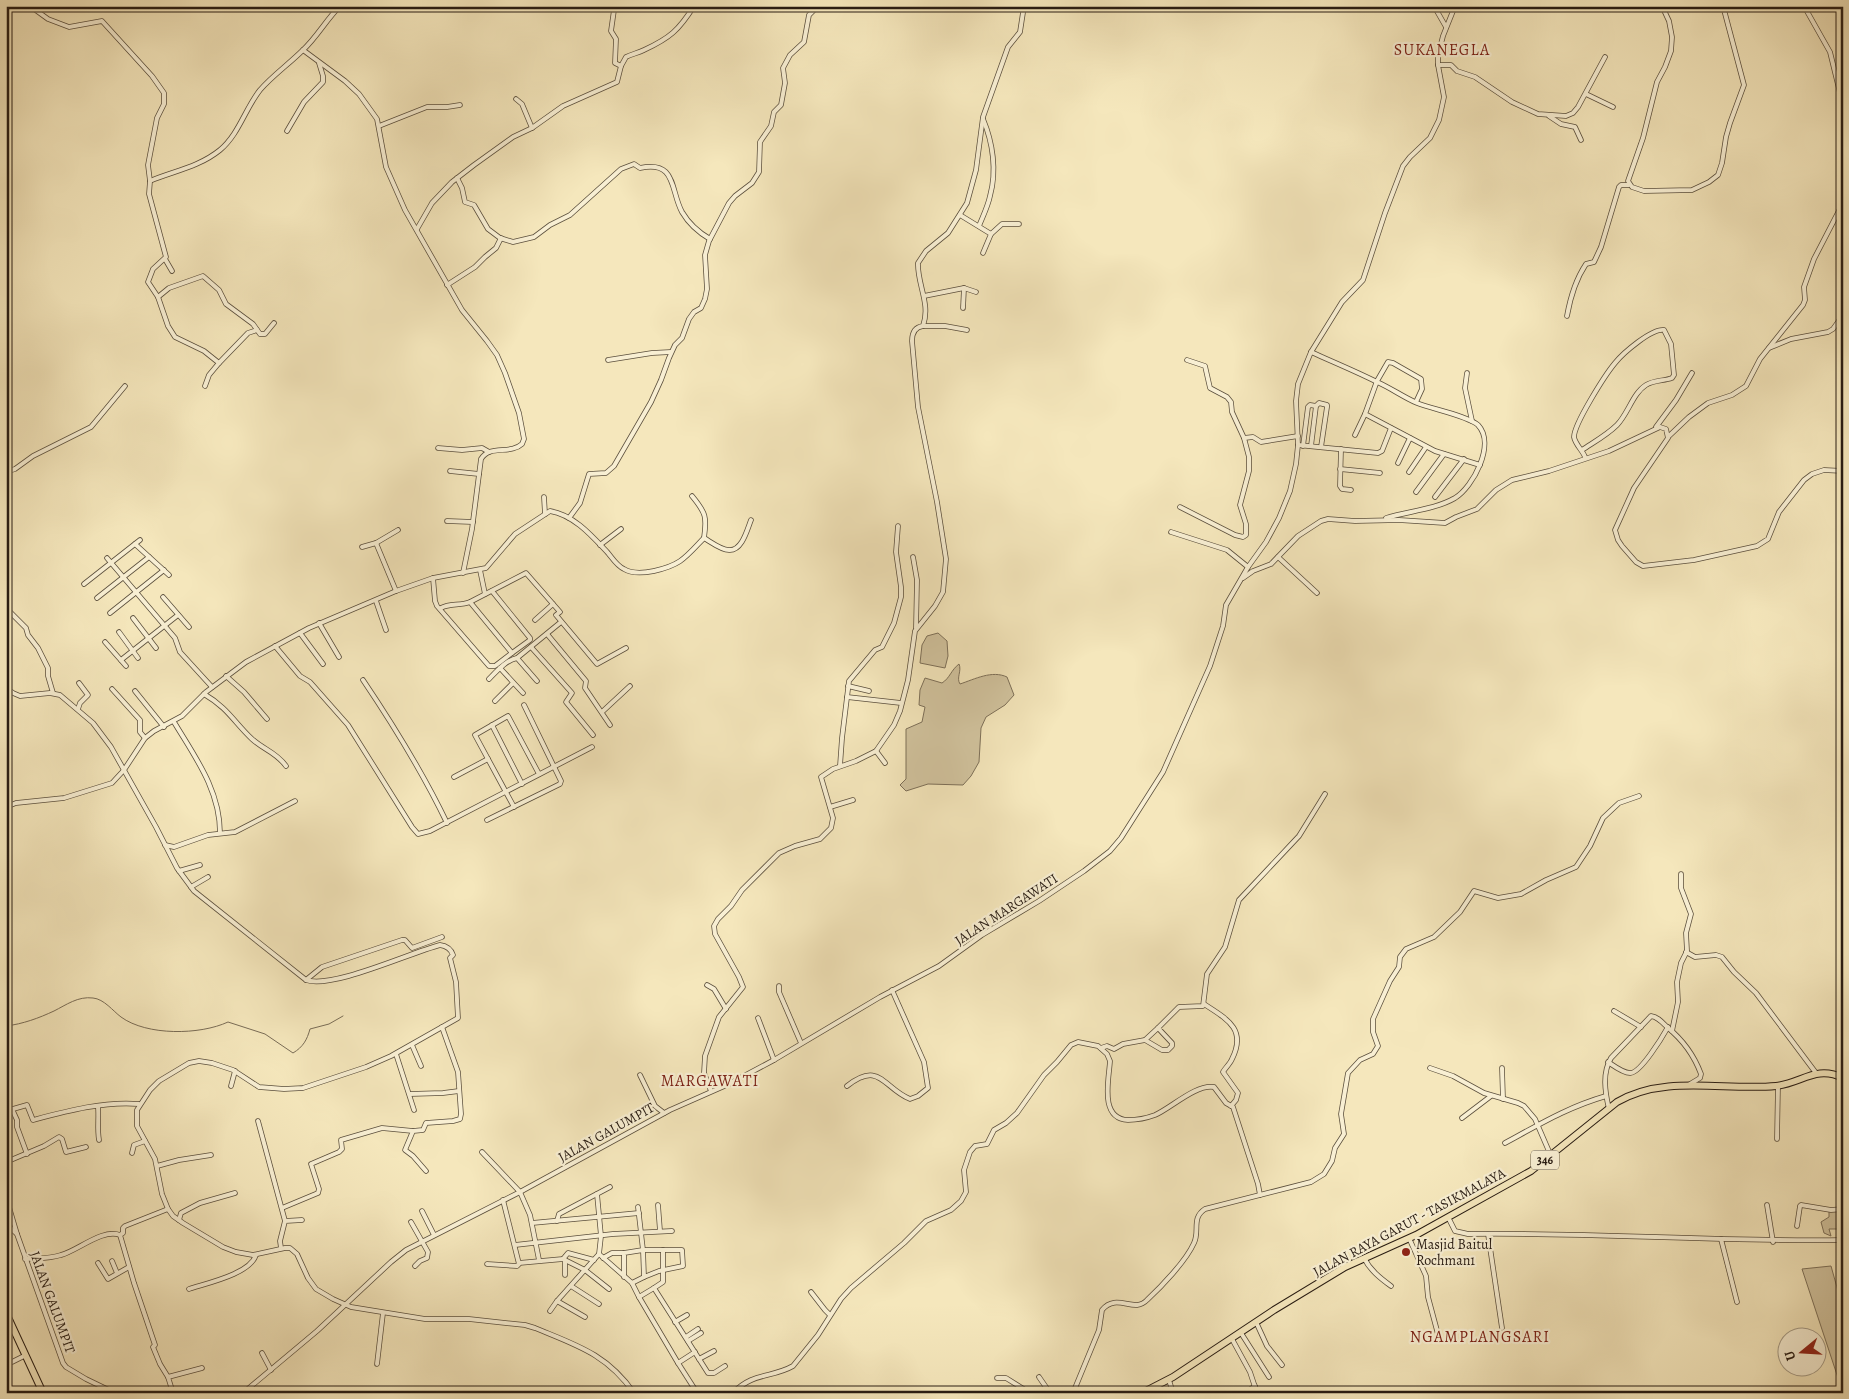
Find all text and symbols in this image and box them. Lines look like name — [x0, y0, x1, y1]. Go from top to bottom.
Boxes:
district label: SUKANEGLA — [1394, 39, 1490, 61]
street label: JALAN MARGAWATI — [951, 869, 1062, 950]
district label: MARGAWATI — [661, 1070, 759, 1092]
street label: JALAN GALUMPIT — [555, 1098, 658, 1167]
road number: 346 — [1531, 1150, 1559, 1170]
street label: JALAN RAYA GARUT - TASIKMALAYA — [1310, 1163, 1510, 1281]
place label: Masjid Baitul Rochman1 — [1416, 1235, 1493, 1270]
marker: Masjid Baitul Rochman1 — [1400, 1246, 1412, 1258]
street label: JALAN GALUMPIT — [25, 1249, 80, 1356]
district label: NGAMPLANGSARI — [1410, 1326, 1550, 1348]
north arrow — [1776, 1326, 1826, 1376]
text: U — [1780, 1349, 1801, 1363]

